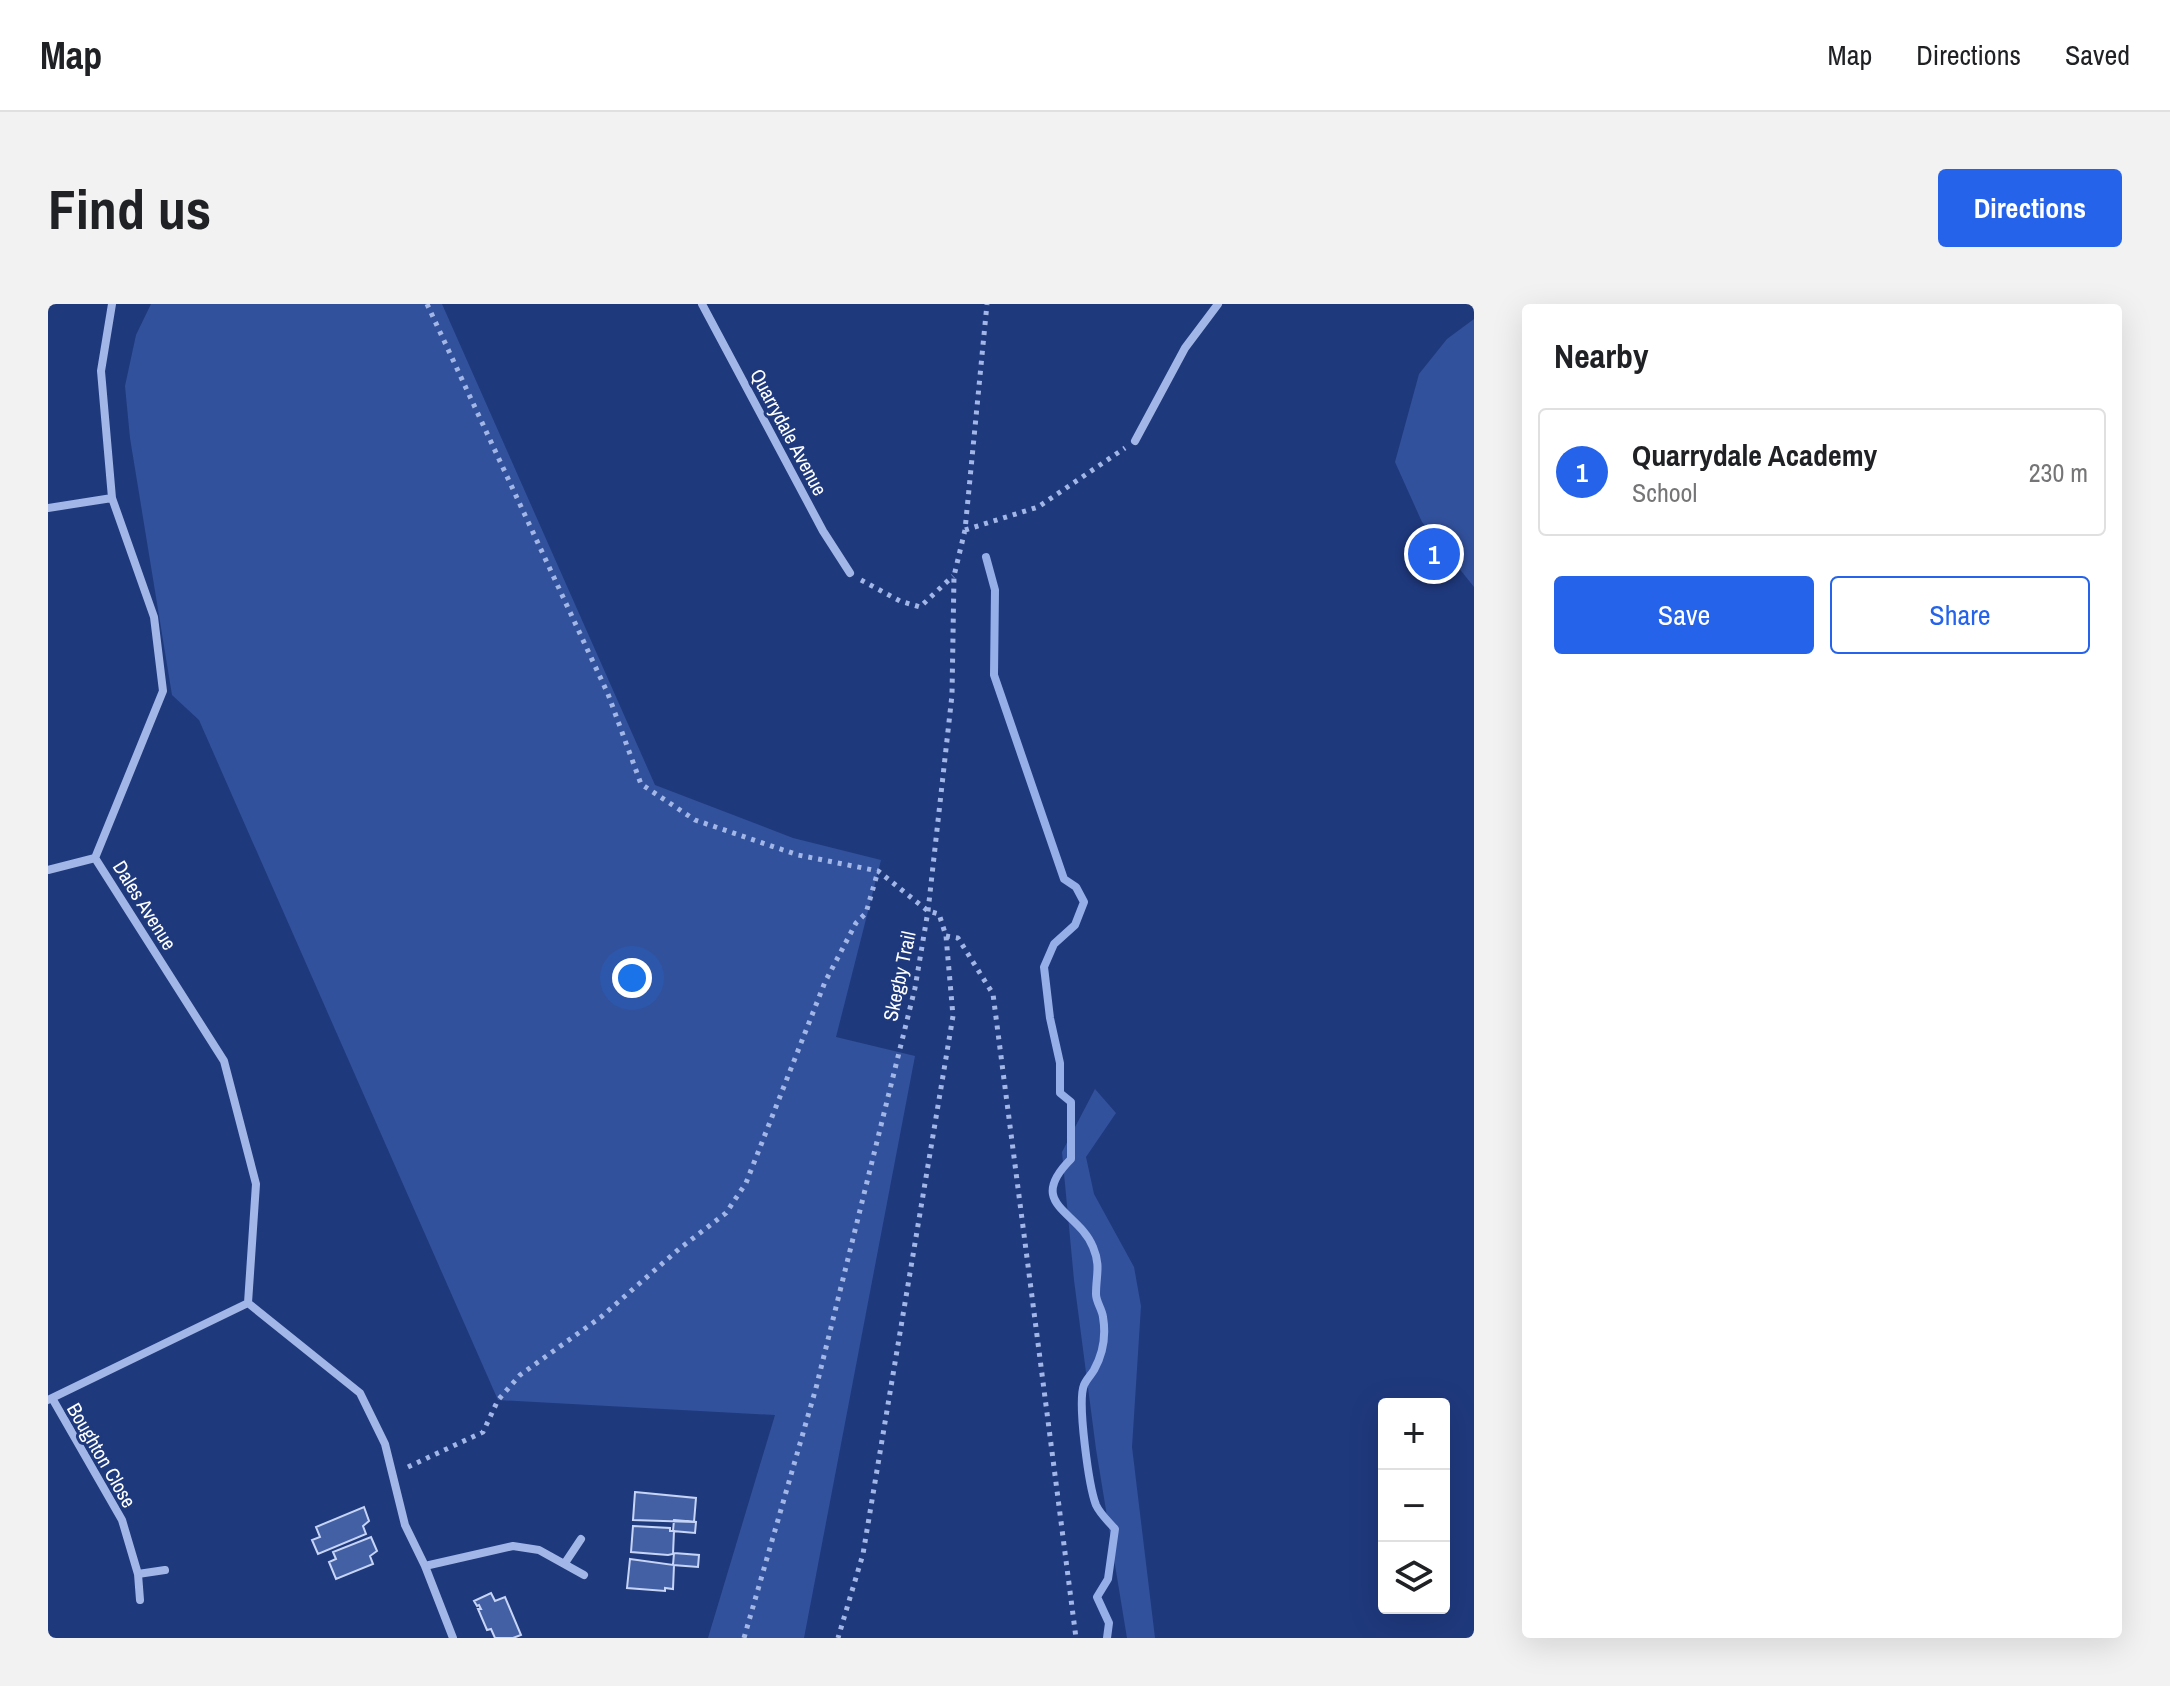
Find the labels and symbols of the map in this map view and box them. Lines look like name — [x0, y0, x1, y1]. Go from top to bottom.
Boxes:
street label: Quarrydale Avenue — [744, 364, 834, 500]
pin: 1 — [1408, 524, 1460, 584]
street label: Dales Avenue — [107, 855, 183, 955]
street label: Skegby Trail — [876, 929, 922, 1023]
your location — [612, 958, 652, 998]
street label: Boughton Close — [61, 1398, 143, 1512]

